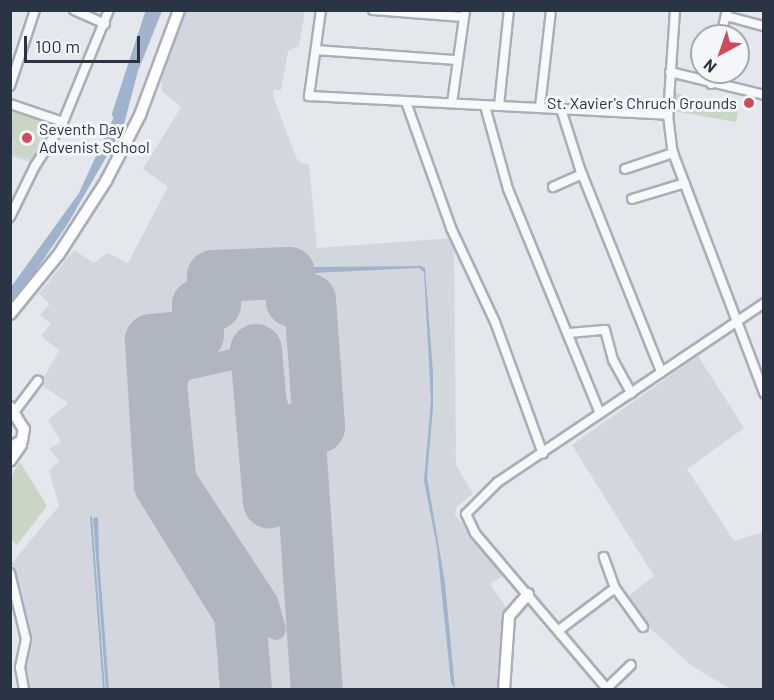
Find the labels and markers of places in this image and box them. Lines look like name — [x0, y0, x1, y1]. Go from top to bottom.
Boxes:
place label: St. Xavier's Chruch Grounds — [547, 93, 737, 113]
marker: St. Xavier's Chruch Grounds — [742, 96, 756, 110]
place label: Seventh Day Advenist School — [39, 119, 150, 157]
marker: Seventh Day Advenist School — [20, 131, 34, 145]

